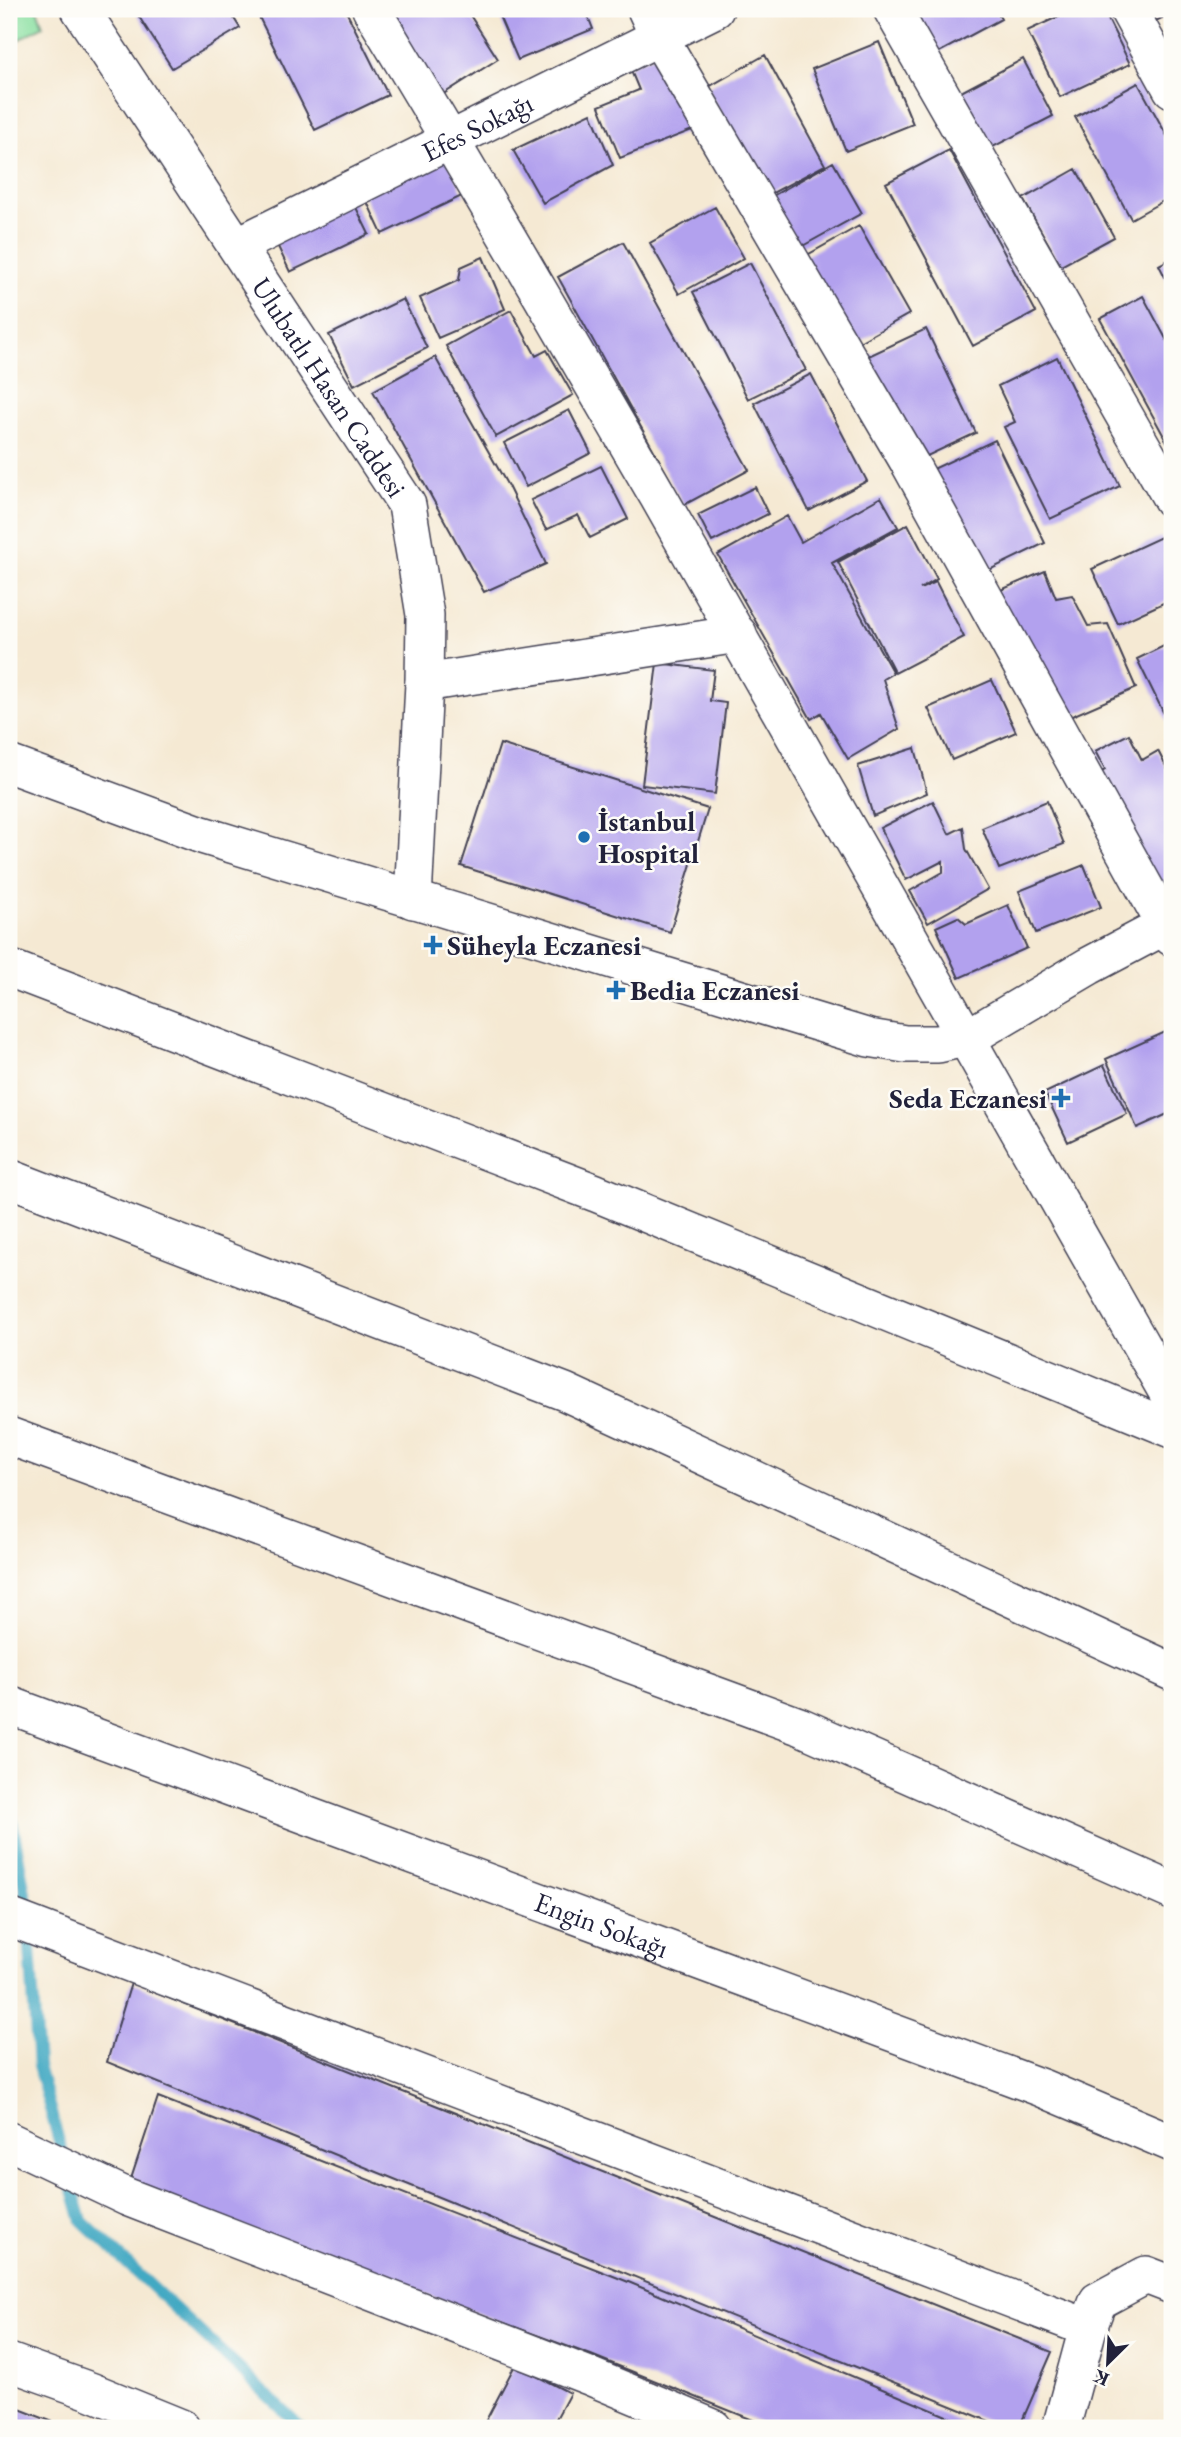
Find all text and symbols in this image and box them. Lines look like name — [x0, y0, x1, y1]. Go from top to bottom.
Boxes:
street label: Efes Sokağı — [416, 84, 539, 170]
street label: Ulubatlı Hasan Caddesi — [244, 270, 415, 504]
place label: İstanbul Hospital — [598, 803, 699, 871]
marker: İstanbul Hospital — [576, 829, 592, 845]
place label: Süheyla Eczanesi — [447, 927, 641, 963]
marker: Süheyla Eczanesi — [425, 937, 441, 953]
place label: Bedia Eczanesi — [630, 972, 800, 1008]
marker: Bedia Eczanesi — [608, 982, 624, 998]
place label: Seda Eczanesi — [889, 1080, 1047, 1116]
marker: Seda Eczanesi — [1053, 1090, 1069, 1106]
street label: Engin Sokağı — [530, 1884, 674, 1966]
north arrow — [1072, 2328, 1142, 2398]
text: K — [1089, 2364, 1113, 2392]

